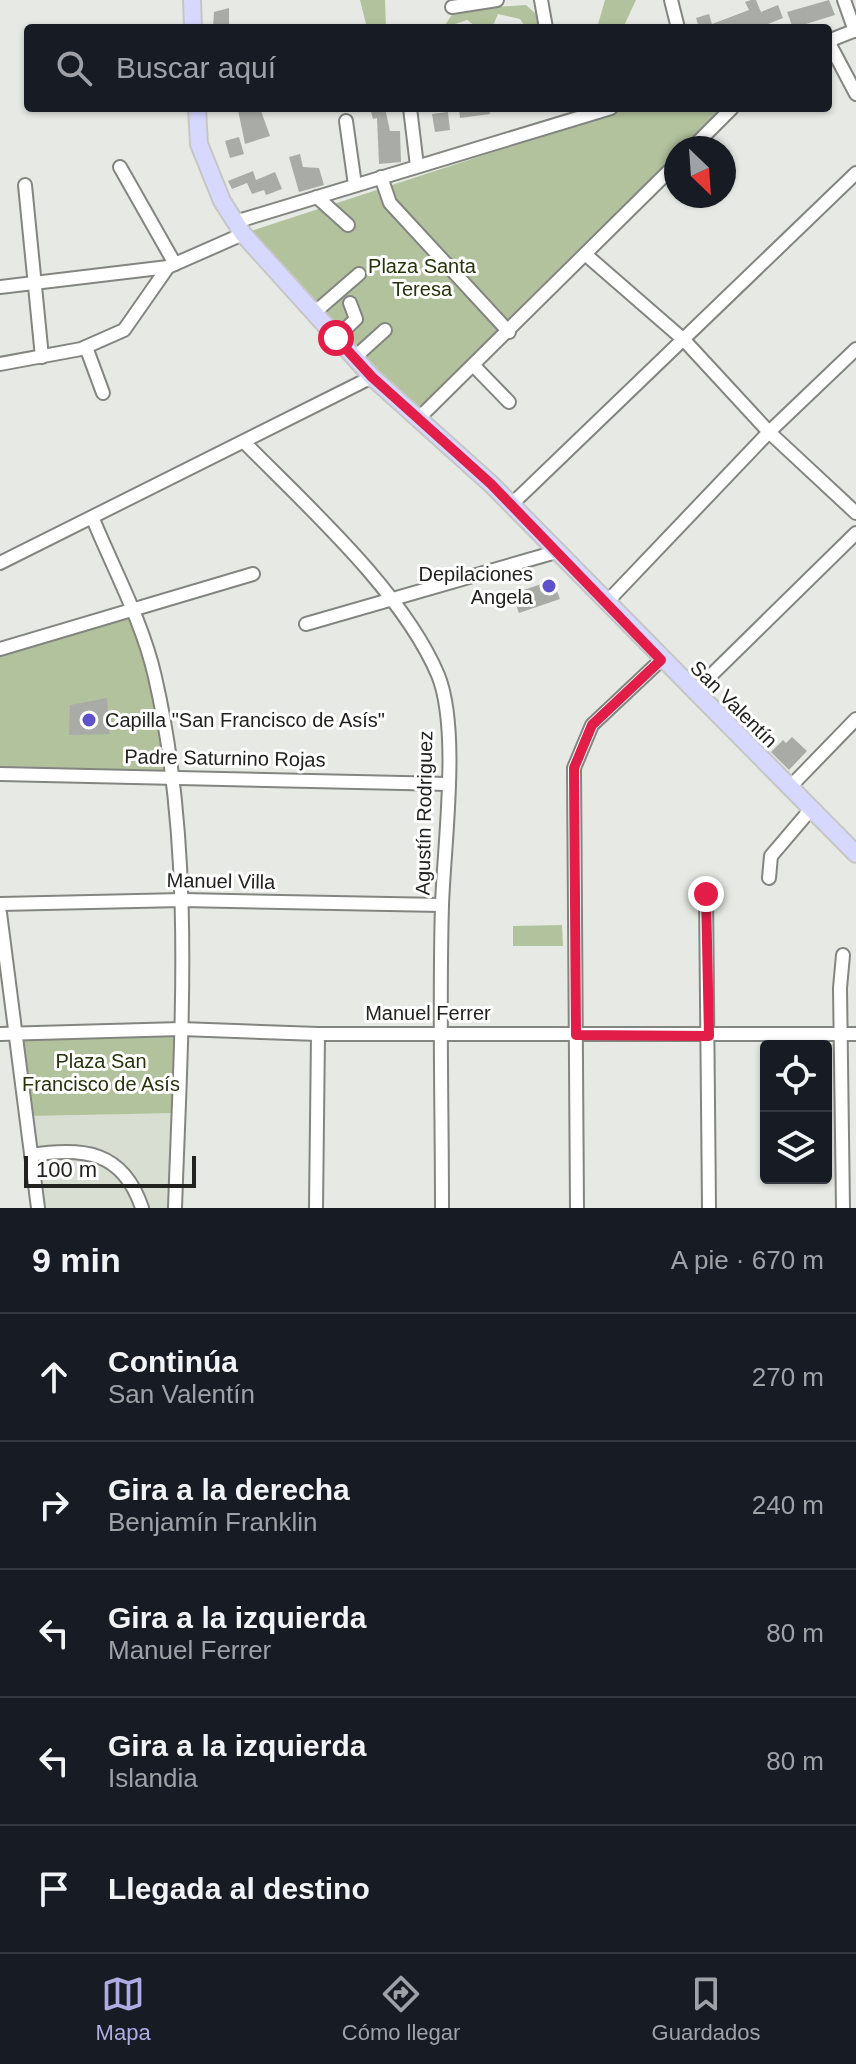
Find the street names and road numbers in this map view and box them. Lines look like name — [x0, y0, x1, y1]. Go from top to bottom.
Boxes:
street label: San Valentín — [686, 656, 782, 752]
street label: Agustín Rodriguez — [412, 731, 436, 895]
street label: Padre Saturnino Rojas — [124, 745, 326, 771]
street label: Manuel Villa — [167, 869, 276, 893]
street label: Manuel Ferrer — [365, 1002, 491, 1024]

